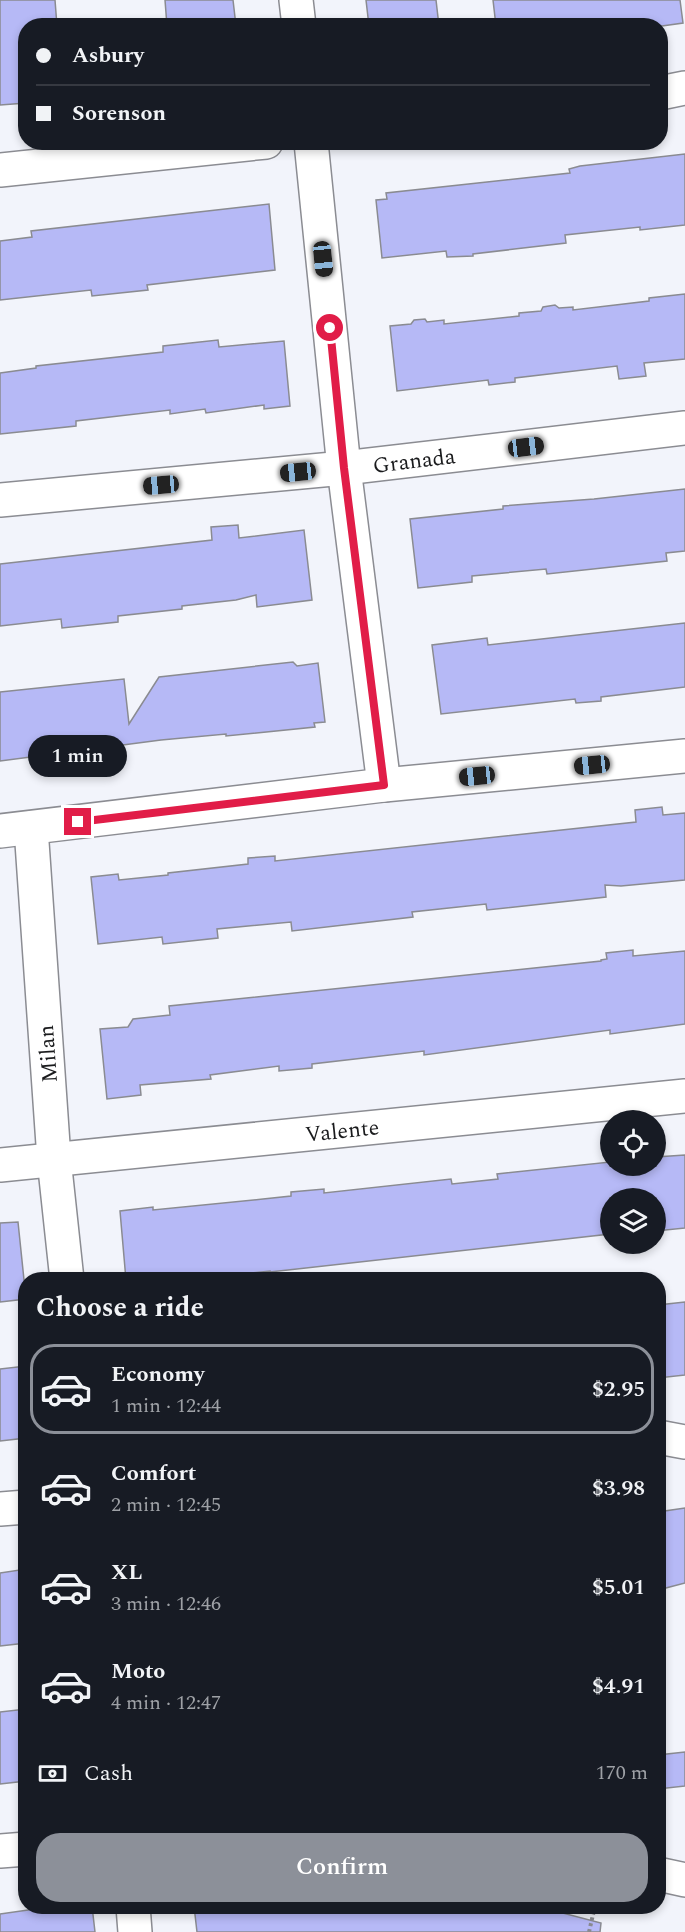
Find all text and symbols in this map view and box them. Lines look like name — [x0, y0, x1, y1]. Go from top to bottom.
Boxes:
text: Asbury — [72, 39, 144, 72]
text: Sorenson — [72, 97, 166, 130]
car — [312, 240, 334, 278]
route start — [316, 314, 343, 341]
car — [507, 436, 545, 458]
street label: Granada — [371, 440, 458, 483]
car — [279, 461, 317, 483]
car — [142, 474, 180, 496]
callout: 1 min — [28, 735, 128, 777]
text: 1 min — [52, 741, 103, 771]
car — [573, 754, 611, 776]
car — [458, 765, 496, 787]
route end — [64, 808, 91, 835]
street label: Milan — [30, 1024, 67, 1084]
map controls — [600, 1110, 666, 1254]
button: locate — [600, 1110, 666, 1176]
street label: Valente — [304, 1111, 381, 1152]
button: layers — [600, 1188, 666, 1254]
text: Choose a ride — [36, 1287, 204, 1329]
text: Economy — [111, 1358, 204, 1391]
icon: car — [39, 1362, 93, 1416]
text: $2.95 — [592, 1373, 645, 1406]
text: 1 min · 12:44 — [111, 1391, 221, 1421]
text: Comfort — [111, 1457, 196, 1490]
icon: car — [39, 1461, 93, 1515]
text: $3.98 — [592, 1472, 645, 1505]
text: 2 min · 12:45 — [111, 1490, 221, 1520]
text: XL — [111, 1556, 142, 1589]
icon: car — [39, 1560, 93, 1614]
text: $5.01 — [592, 1571, 645, 1604]
text: 3 min · 12:46 — [111, 1589, 221, 1619]
text: Moto — [111, 1655, 165, 1688]
icon: car — [39, 1659, 93, 1713]
text: $4.91 — [592, 1670, 645, 1703]
text: 4 min · 12:47 — [111, 1688, 221, 1718]
icon: cash — [36, 1757, 69, 1790]
text: Cash — [84, 1757, 133, 1790]
text: 170 m — [596, 1758, 648, 1788]
button: Confirm — [36, 1833, 648, 1902]

